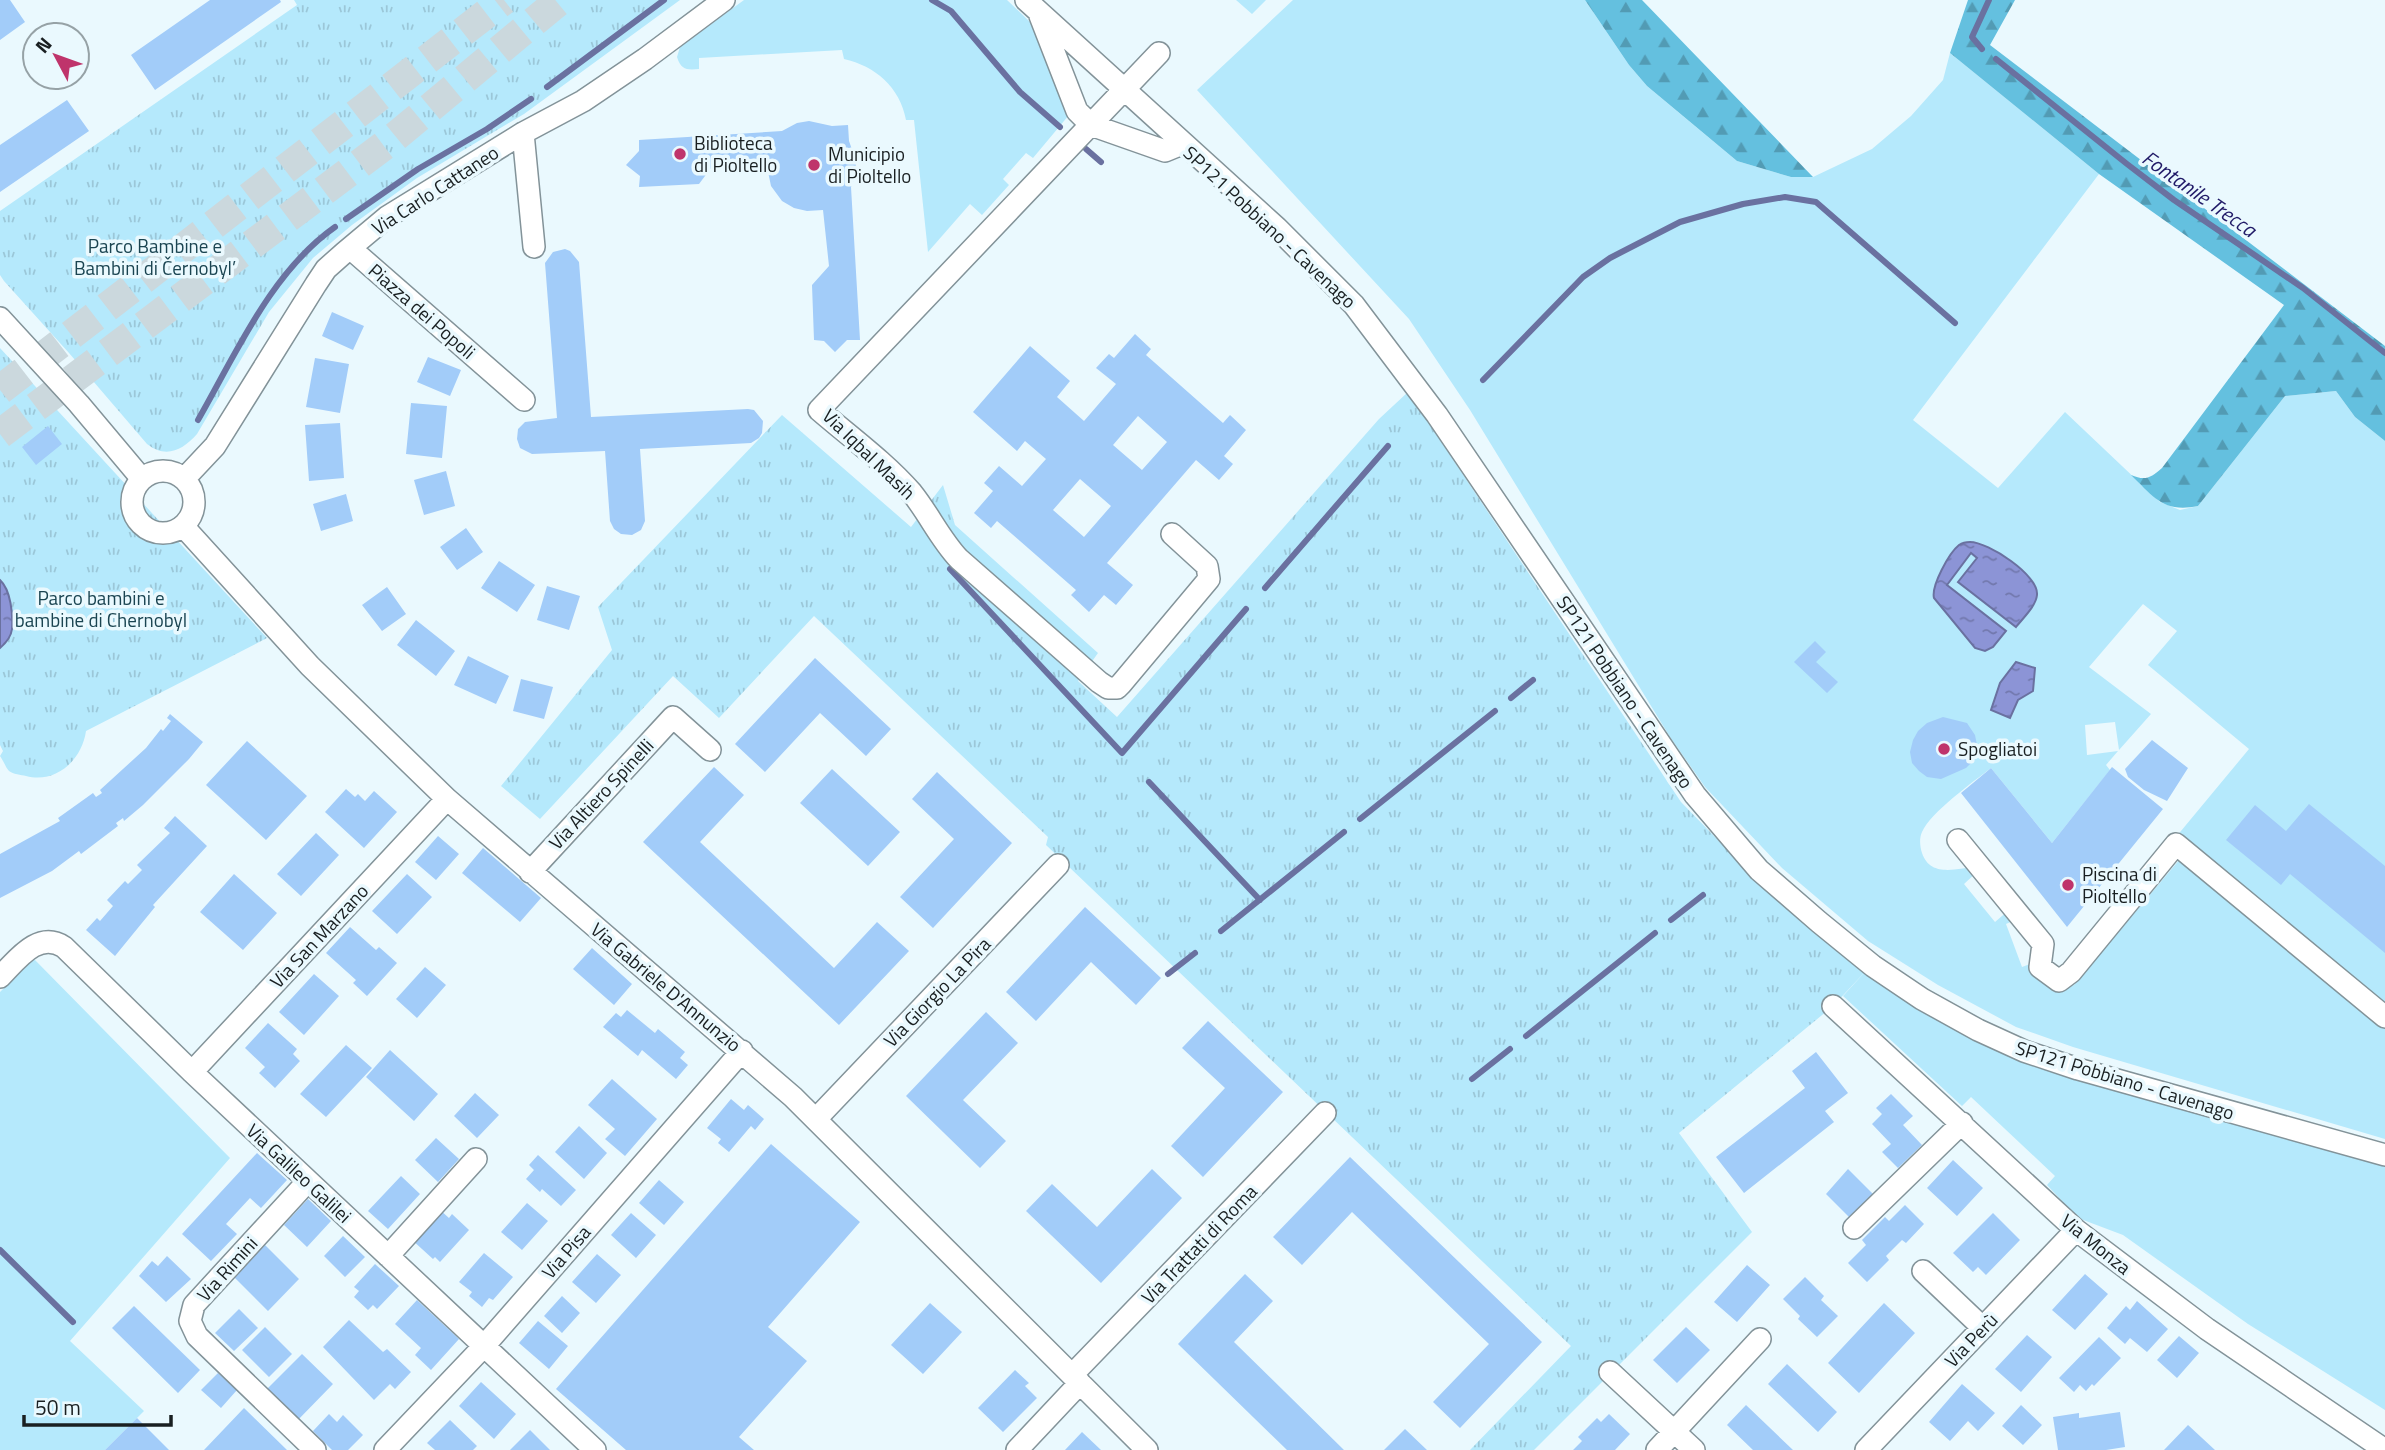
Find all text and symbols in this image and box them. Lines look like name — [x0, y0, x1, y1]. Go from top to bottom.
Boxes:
north arrow — [21, 21, 91, 91]
text: N — [28, 30, 58, 59]
place label: Biblioteca di Pioltello — [694, 128, 777, 179]
street label: Via Carlo Cattaneo — [365, 138, 504, 242]
place label: Municipio di Pioltello — [828, 139, 911, 190]
street label: SP121 Pobbiano - Cavenago — [1177, 139, 1363, 315]
water label: Fontanile Trecca — [2136, 142, 2264, 245]
marker: Biblioteca di Pioltello — [672, 146, 688, 162]
marker: Municipio di Pioltello — [806, 157, 822, 173]
park label: Parco Bambine e Bambini di Černobyl’ — [74, 231, 236, 282]
street label: Piazza dei Popoli — [362, 256, 482, 365]
street label: Via Iqbal Masih — [816, 401, 923, 506]
park label: Parco bambini e bambine di Chernobyl — [15, 583, 187, 634]
street label: SP121 Pobbiano - Cavenago — [1550, 589, 1701, 794]
street label: Via Altiero Spinelli — [541, 732, 660, 856]
place label: Spogliatoi — [1958, 734, 2037, 763]
marker: Spogliatoi — [1936, 741, 1952, 757]
place label: Piscina di Pioltello — [2082, 859, 2157, 910]
street label: Via San Marzano — [262, 877, 375, 994]
marker: Piscina di Pioltello — [2060, 877, 2076, 893]
street label: Via Gabriele D'Annunzio — [585, 915, 748, 1058]
street label: Via Giorgio La Pira — [876, 930, 997, 1053]
street label: SP121 Pobbiano - Cavenago — [2012, 1032, 2238, 1127]
street label: Via Galileo Galilei — [240, 1116, 359, 1229]
street label: Via Trattati di Roma — [1134, 1177, 1264, 1310]
street label: Via Monza — [2055, 1206, 2138, 1281]
street label: Via Pisa — [534, 1218, 597, 1285]
street label: Via Rimini — [189, 1230, 264, 1308]
street label: Via Perù — [1937, 1306, 2004, 1374]
scale bar — [24, 1384, 172, 1428]
text: 50 m — [35, 1391, 81, 1423]

